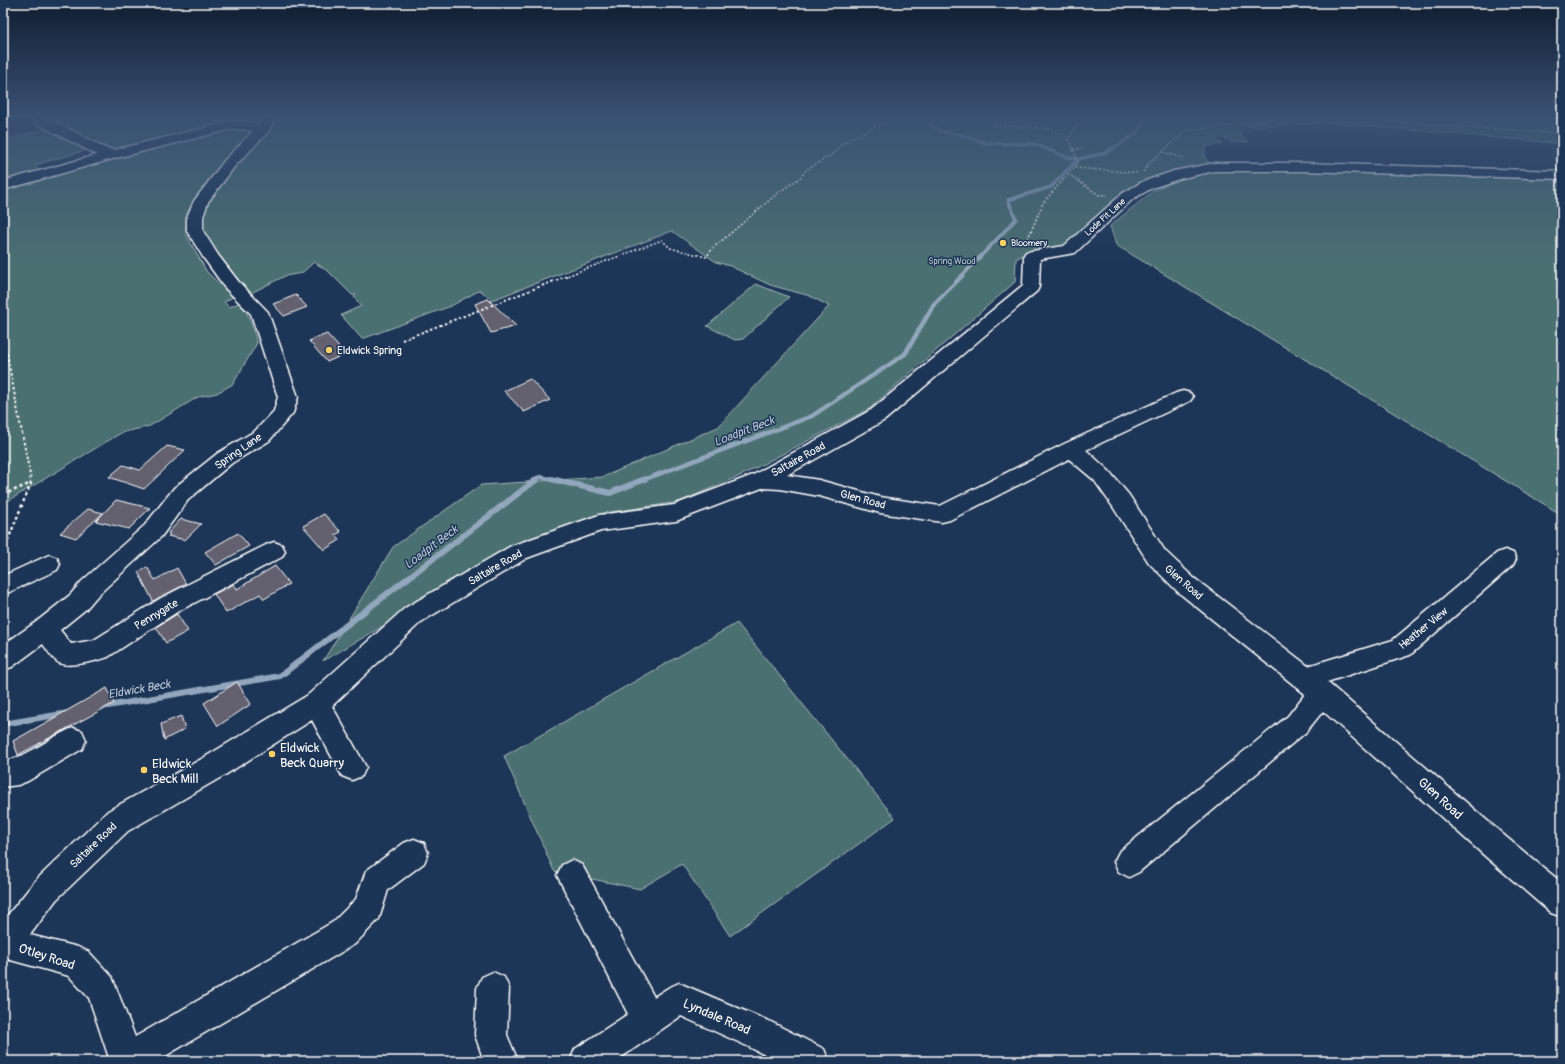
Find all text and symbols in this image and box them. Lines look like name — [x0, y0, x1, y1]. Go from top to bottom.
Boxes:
street label: Lode Pit Lane — [1083, 196, 1129, 239]
marker: Bloomery — [998, 238, 1008, 248]
place label: Bloomery — [1011, 238, 1047, 249]
park label: Spring Wood — [928, 256, 976, 267]
place label: Eldwick Spring — [337, 344, 402, 357]
marker: Eldwick Spring — [324, 345, 334, 355]
water label: Loadpit Beck — [712, 413, 778, 450]
street label: Spring Lane — [212, 430, 265, 472]
street label: Saltaire Road — [769, 439, 828, 480]
street label: Glen Road — [839, 487, 887, 512]
water label: Loadpit Beck — [401, 522, 462, 573]
street label: Saltaire Road — [466, 547, 524, 588]
street label: Glen Road — [1162, 562, 1205, 603]
street label: Pennygate — [132, 596, 181, 632]
street label: Heather View — [1396, 604, 1451, 652]
water label: Eldwick Beck — [107, 676, 172, 702]
place label: Eldwick Beck Quarry — [280, 740, 344, 771]
marker: Eldwick Beck Quarry — [267, 749, 277, 759]
place label: Eldwick Beck Mill — [152, 756, 198, 787]
marker: Eldwick Beck Mill — [139, 765, 149, 775]
street label: Glen Road — [1415, 774, 1466, 823]
street label: Saltaire Road — [67, 820, 119, 871]
street label: Otley Road — [16, 940, 77, 974]
street label: Lyndale Road — [680, 996, 753, 1038]

